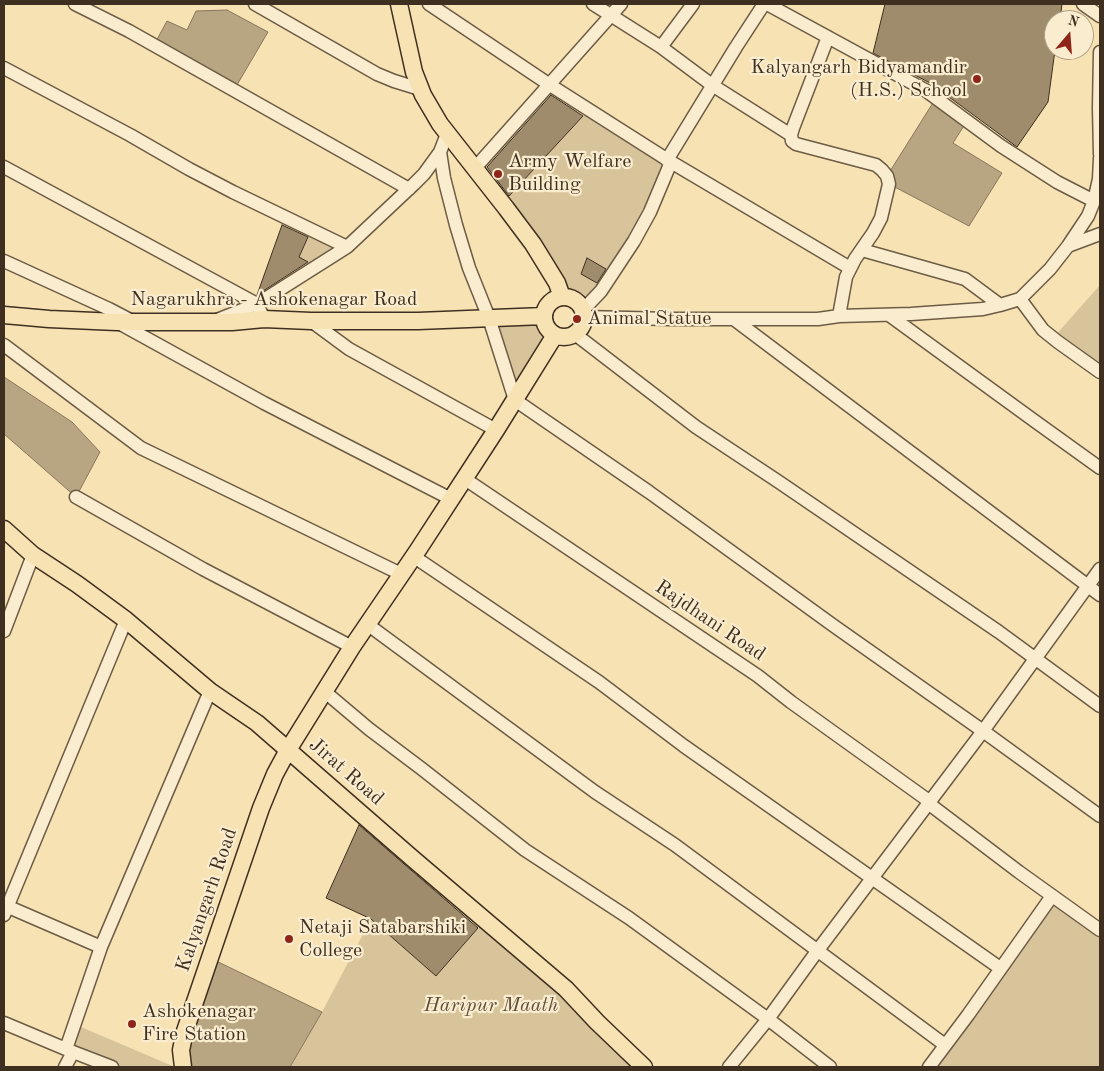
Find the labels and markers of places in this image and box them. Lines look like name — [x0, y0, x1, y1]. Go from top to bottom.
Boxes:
place label: Kalyangarh Bidyamandir (H.S.) School — [751, 56, 967, 103]
marker: Kalyangarh Bidyamandir (H.S.) School — [971, 73, 983, 85]
place label: Army Welfare Building — [508, 150, 631, 197]
marker: Army Welfare Building — [492, 168, 504, 180]
place label: Animal Statue — [587, 307, 711, 331]
marker: Animal Statue — [571, 313, 583, 325]
place label: Netaji Satabarshiki College — [299, 916, 466, 963]
marker: Netaji Satabarshiki College — [283, 933, 295, 945]
place label: Ashokenagar Fire Station — [142, 1000, 256, 1047]
marker: Ashokenagar Fire Station — [126, 1018, 138, 1030]

